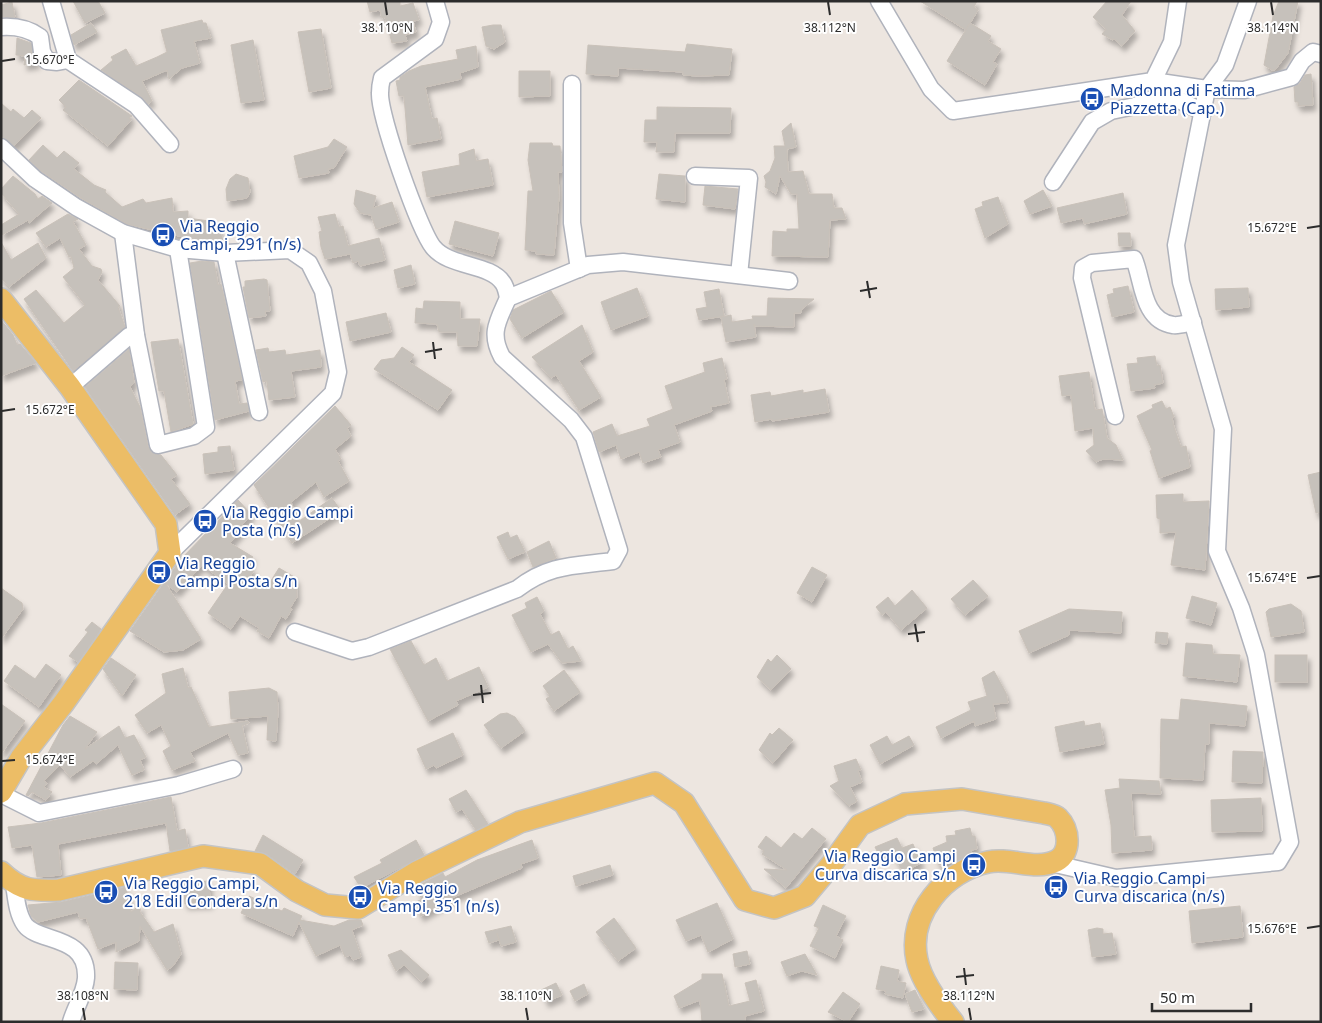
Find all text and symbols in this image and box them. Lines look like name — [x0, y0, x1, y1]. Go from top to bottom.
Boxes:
text: 38.110°N — [361, 19, 413, 36]
text: 38.112°N — [804, 19, 856, 36]
text: 38.114°N — [1247, 19, 1299, 36]
text: 15.670°E — [25, 51, 75, 68]
place label: Madonna di Fatima Piazzetta (Cap.) — [1110, 79, 1255, 119]
bus stop icon: Madonna di Fatima Piazzetta (Cap.) — [1079, 86, 1105, 112]
place label: Via Reggio Campi, 291 (n/s) — [180, 215, 301, 255]
text: 15.672°E — [1247, 219, 1297, 236]
bus stop icon: Via Reggio Campi, 291 (n/s) — [150, 222, 176, 248]
text: 15.672°E — [25, 401, 75, 418]
place label: Via Reggio Campi Posta (n/s) — [222, 501, 354, 541]
bus stop icon: Via Reggio Campi Posta (n/s) — [192, 508, 218, 534]
place label: Via Reggio Campi Posta s/n — [176, 552, 298, 592]
bus stop icon: Via Reggio Campi Posta s/n — [146, 559, 172, 585]
text: 15.674°E — [1247, 569, 1297, 586]
text: 15.674°E — [25, 751, 75, 768]
place label: Via Reggio Campi Curva discarica s/n — [815, 845, 956, 885]
bus stop icon: Via Reggio Campi Curva discarica s/n — [961, 852, 987, 878]
place label: Via Reggio Campi Curva discarica (n/s) — [1074, 867, 1225, 907]
place label: Via Reggio Campi, 218 Edil Condera s/n — [124, 872, 278, 912]
bus stop icon: Via Reggio Campi Curva discarica (n/s) — [1043, 874, 1069, 900]
place label: Via Reggio Campi, 351 (n/s) — [378, 877, 499, 917]
bus stop icon: Via Reggio Campi, 218 Edil Condera s/n — [93, 879, 119, 905]
bus stop icon: Via Reggio Campi, 351 (n/s) — [347, 884, 373, 910]
text: 15.676°E — [1247, 920, 1297, 937]
scale bar — [1152, 980, 1251, 1012]
text: 38.108°N — [57, 987, 109, 1004]
text: 38.110°N — [500, 987, 552, 1004]
text: 38.112°N — [943, 987, 995, 1004]
text: 50 m — [1160, 987, 1195, 1007]

